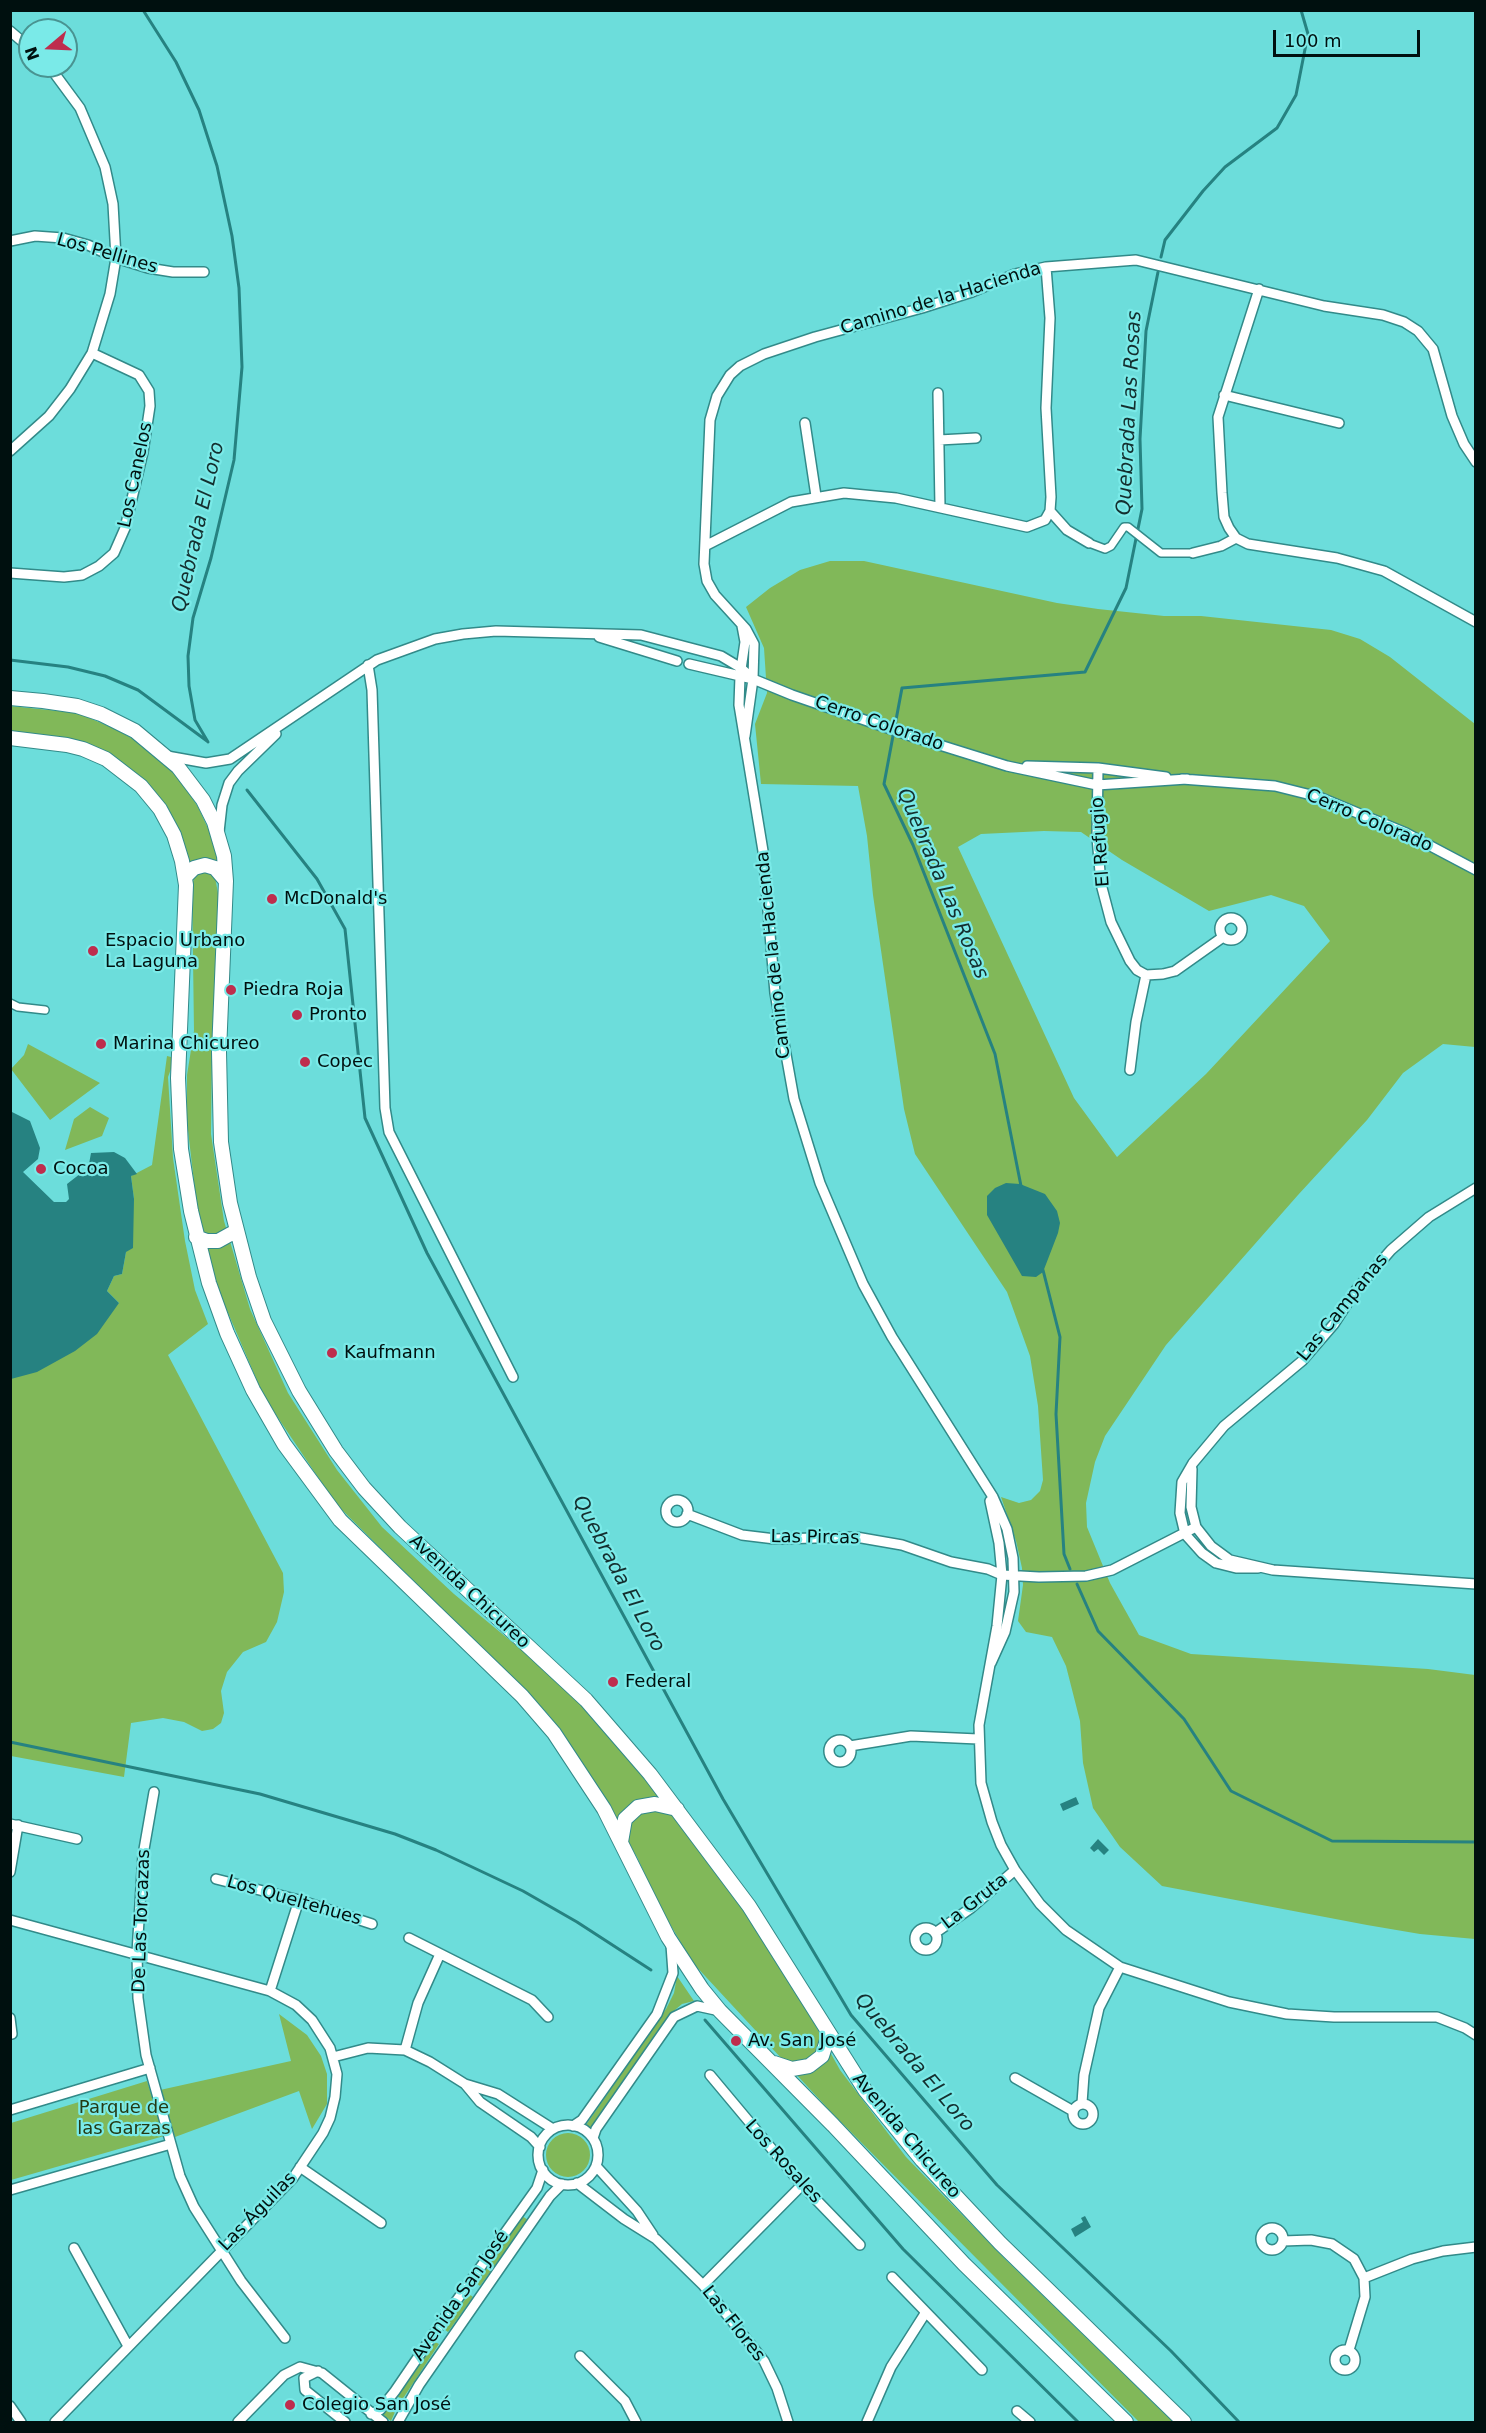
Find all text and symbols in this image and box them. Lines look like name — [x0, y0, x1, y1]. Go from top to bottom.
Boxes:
north arrow — [18, 18, 78, 78]
scale bar — [1276, 18, 1423, 56]
text: 100 m — [1284, 30, 1342, 51]
text: N — [21, 44, 44, 63]
street label: Los Pellines — [54, 229, 160, 279]
street label: Camino de la Hacienda — [838, 258, 1044, 340]
water label: Quebrada Las Rosas — [1113, 310, 1147, 516]
street label: Los Canelos — [114, 420, 158, 530]
water label: Quebrada El Loro — [168, 440, 230, 614]
street label: Cerro Colorado — [812, 692, 946, 756]
water label: Quebrada Las Rosas — [891, 785, 993, 983]
street label: Cerro Colorado — [1303, 785, 1435, 857]
street label: El Refugio — [1087, 796, 1115, 888]
street label: Camino de la Hacienda — [752, 850, 796, 1060]
place label: McDonald's — [284, 888, 387, 910]
marker: McDonald's — [265, 892, 279, 906]
place label: Espacio Urbano La Laguna — [105, 930, 245, 972]
marker: Espacio Urbano La Laguna — [86, 944, 100, 958]
place label: Piedra Roja — [243, 979, 344, 1001]
marker: Piedra Roja — [224, 983, 238, 997]
place label: Pronto — [309, 1004, 367, 1026]
marker: Pronto — [290, 1008, 304, 1022]
place label: Marina Chicureo — [113, 1033, 259, 1055]
marker: Marina Chicureo — [94, 1037, 108, 1051]
place label: Copec — [317, 1051, 373, 1073]
marker: Copec — [298, 1055, 312, 1069]
place label: Cocoa — [53, 1158, 109, 1180]
marker: Cocoa — [34, 1162, 48, 1176]
street label: Las Campanas — [1293, 1250, 1393, 1366]
place label: Kaufmann — [344, 1342, 436, 1364]
marker: Kaufmann — [325, 1346, 339, 1360]
water label: Quebrada El Loro — [567, 1492, 669, 1656]
street label: Las Pircas — [770, 1526, 860, 1550]
street label: Avenida Chicureo — [404, 1531, 534, 1653]
place label: Federal — [625, 1671, 691, 1693]
marker: Federal — [606, 1675, 620, 1689]
street label: De Las Torcazas — [129, 1849, 155, 1993]
street label: La Gruta — [938, 1870, 1012, 1934]
street label: Los Queltehues — [224, 1871, 364, 1931]
water label: Quebrada El Loro — [849, 1989, 979, 2137]
place label: Av. San José — [748, 2030, 856, 2052]
marker: Av. San José — [729, 2034, 743, 2048]
street label: Avenida Chicureo — [847, 2069, 965, 2203]
park label: Parque de las Garzas — [77, 2097, 171, 2140]
street label: Los Rosales — [740, 2116, 826, 2208]
street label: Las Águilas — [215, 2168, 301, 2256]
street label: Avenida San José — [408, 2227, 514, 2365]
street label: Las Flores — [697, 2282, 769, 2366]
place label: Colegio San José — [302, 2394, 451, 2416]
marker: Colegio San José — [283, 2398, 297, 2412]

